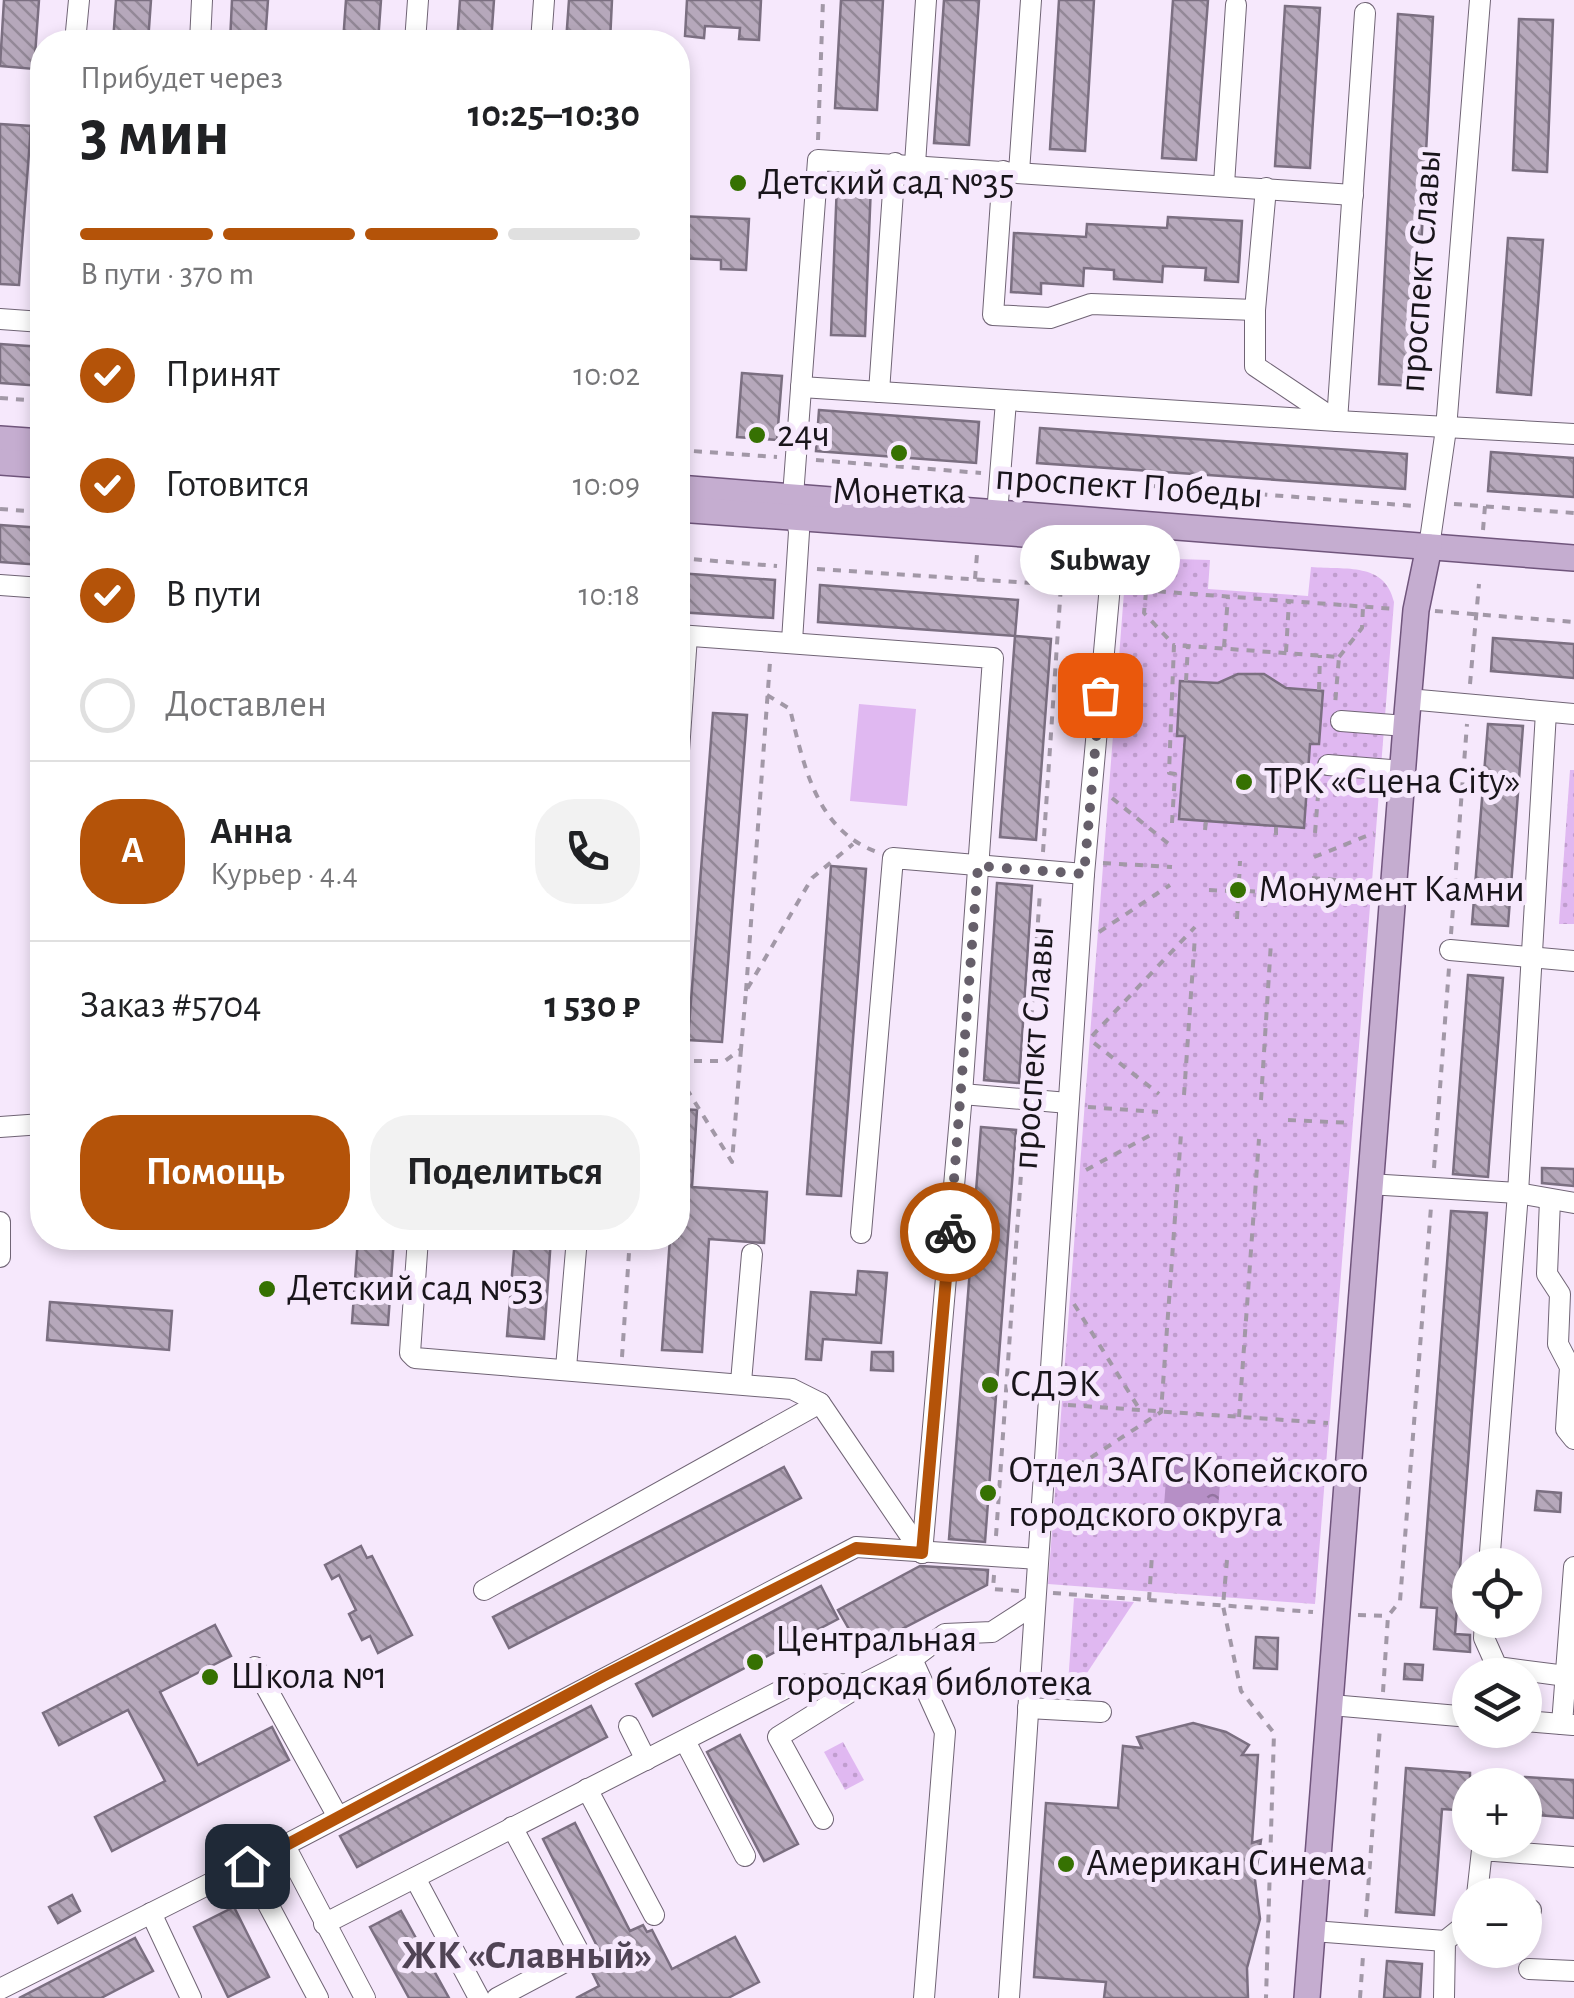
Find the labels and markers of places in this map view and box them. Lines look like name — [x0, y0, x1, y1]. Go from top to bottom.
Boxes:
place label: Детский сад №35 — [758, 164, 1015, 202]
marker: Детский сад №35 — [727, 172, 749, 194]
place label: 24ч — [777, 416, 830, 454]
marker: 24ч — [746, 424, 768, 446]
marker: Монетка — [888, 442, 910, 464]
place label: Монетка — [832, 473, 966, 511]
callout: Subway — [1020, 525, 1180, 595]
pin — [1058, 653, 1143, 738]
place label: ТРК «Сцена City» — [1264, 763, 1521, 801]
marker: ТРК «Сцена City» — [1233, 771, 1255, 793]
place label: Монумент Камни — [1258, 871, 1525, 909]
marker: Монумент Камни — [1227, 879, 1249, 901]
place label: Детский сад №53 — [287, 1270, 544, 1308]
marker: Детский сад №53 — [256, 1278, 278, 1300]
place label: СДЭК — [1010, 1366, 1100, 1404]
marker: СДЭК — [979, 1374, 1001, 1396]
place label: Отдел ЗАГС Копейского городского округа — [1008, 1452, 1368, 1534]
marker: Отдел ЗАГС Копейского городского округа — [977, 1482, 999, 1504]
place label: Центральная городская библотека — [775, 1621, 1092, 1703]
marker: Центральная городская библотека — [744, 1651, 766, 1673]
place label: Школа №1 — [230, 1658, 388, 1696]
marker: Школа №1 — [199, 1666, 221, 1688]
pin — [205, 1824, 290, 1909]
place label: Американ Синема — [1086, 1845, 1367, 1883]
marker: Американ Синема — [1055, 1853, 1077, 1875]

